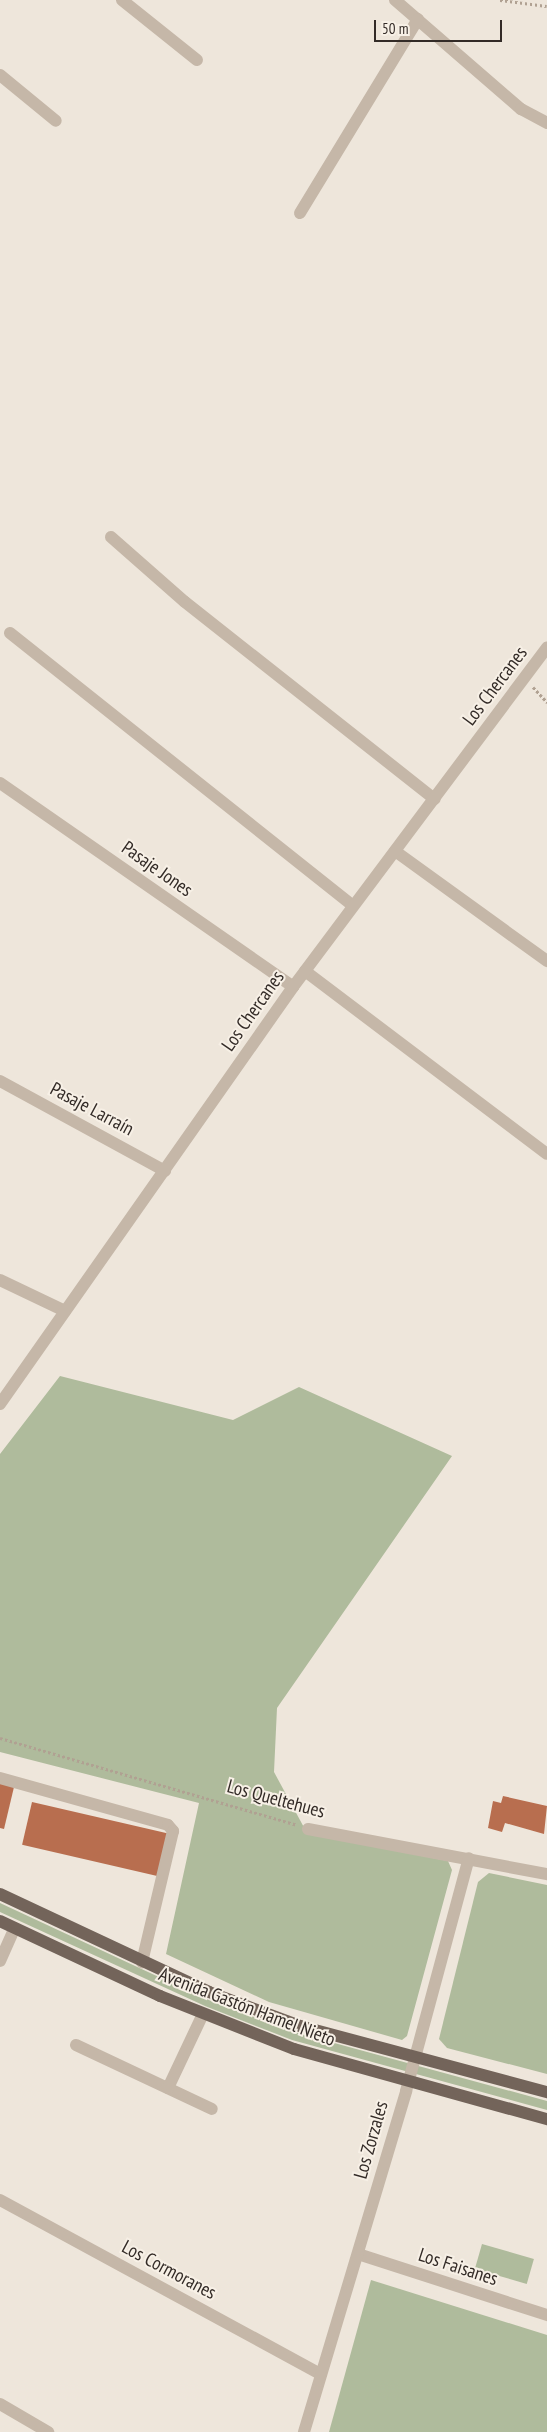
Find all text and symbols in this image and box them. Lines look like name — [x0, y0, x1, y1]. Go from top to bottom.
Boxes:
scale bar — [377, 10, 504, 42]
text: 50 m — [382, 19, 408, 38]
street label: Los Chercanes — [458, 642, 532, 730]
street label: Pasaje Jones — [117, 836, 197, 902]
street label: Los Chercanes — [217, 966, 289, 1056]
street label: Pasaje Larraín — [46, 1077, 138, 1141]
street label: Los Queltehues — [225, 1775, 327, 1823]
street label: Avenida Gastón Hamel Nieto — [156, 1963, 338, 2051]
street label: Los Zorzales — [349, 2098, 393, 2182]
street label: Los Cormoranes — [118, 2236, 220, 2304]
street label: Los Faisanes — [416, 2244, 500, 2290]

